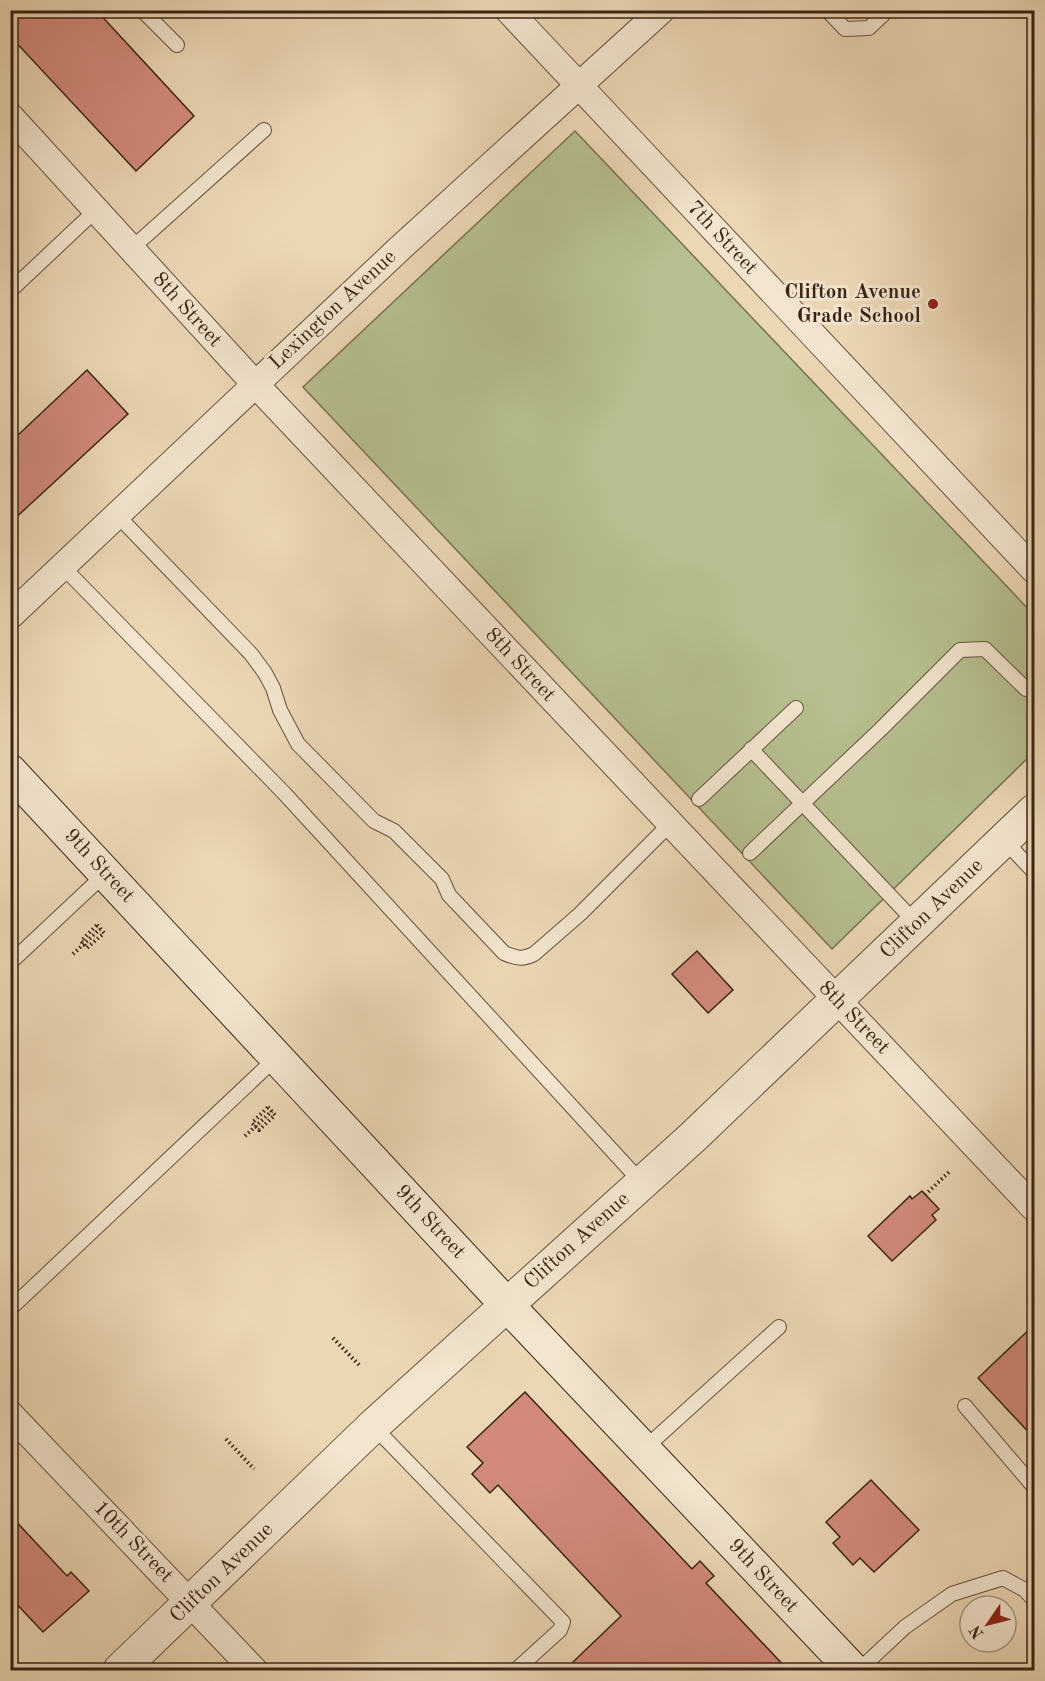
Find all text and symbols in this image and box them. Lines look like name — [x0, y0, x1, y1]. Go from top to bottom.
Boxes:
street label: 7th Street — [683, 197, 761, 279]
street label: Lexington Avenue — [266, 246, 400, 374]
street label: 8th Street — [148, 269, 226, 351]
place label: Clifton Avenue Grade School — [784, 282, 921, 327]
marker: Clifton Avenue Grade School — [926, 297, 940, 311]
street label: 8th Street — [481, 624, 559, 706]
street label: 9th Street — [60, 825, 138, 907]
street label: Clifton Avenue — [876, 855, 988, 963]
street label: 8th Street — [814, 977, 894, 1059]
street label: 9th Street — [391, 1181, 469, 1263]
street label: Clifton Avenue — [520, 1188, 634, 1294]
street label: 10th Street — [89, 1497, 177, 1587]
street label: Clifton Avenue — [166, 1519, 278, 1627]
street label: 9th Street — [724, 1535, 802, 1617]
north arrow — [958, 1594, 1018, 1654]
text: N — [967, 1621, 987, 1641]

